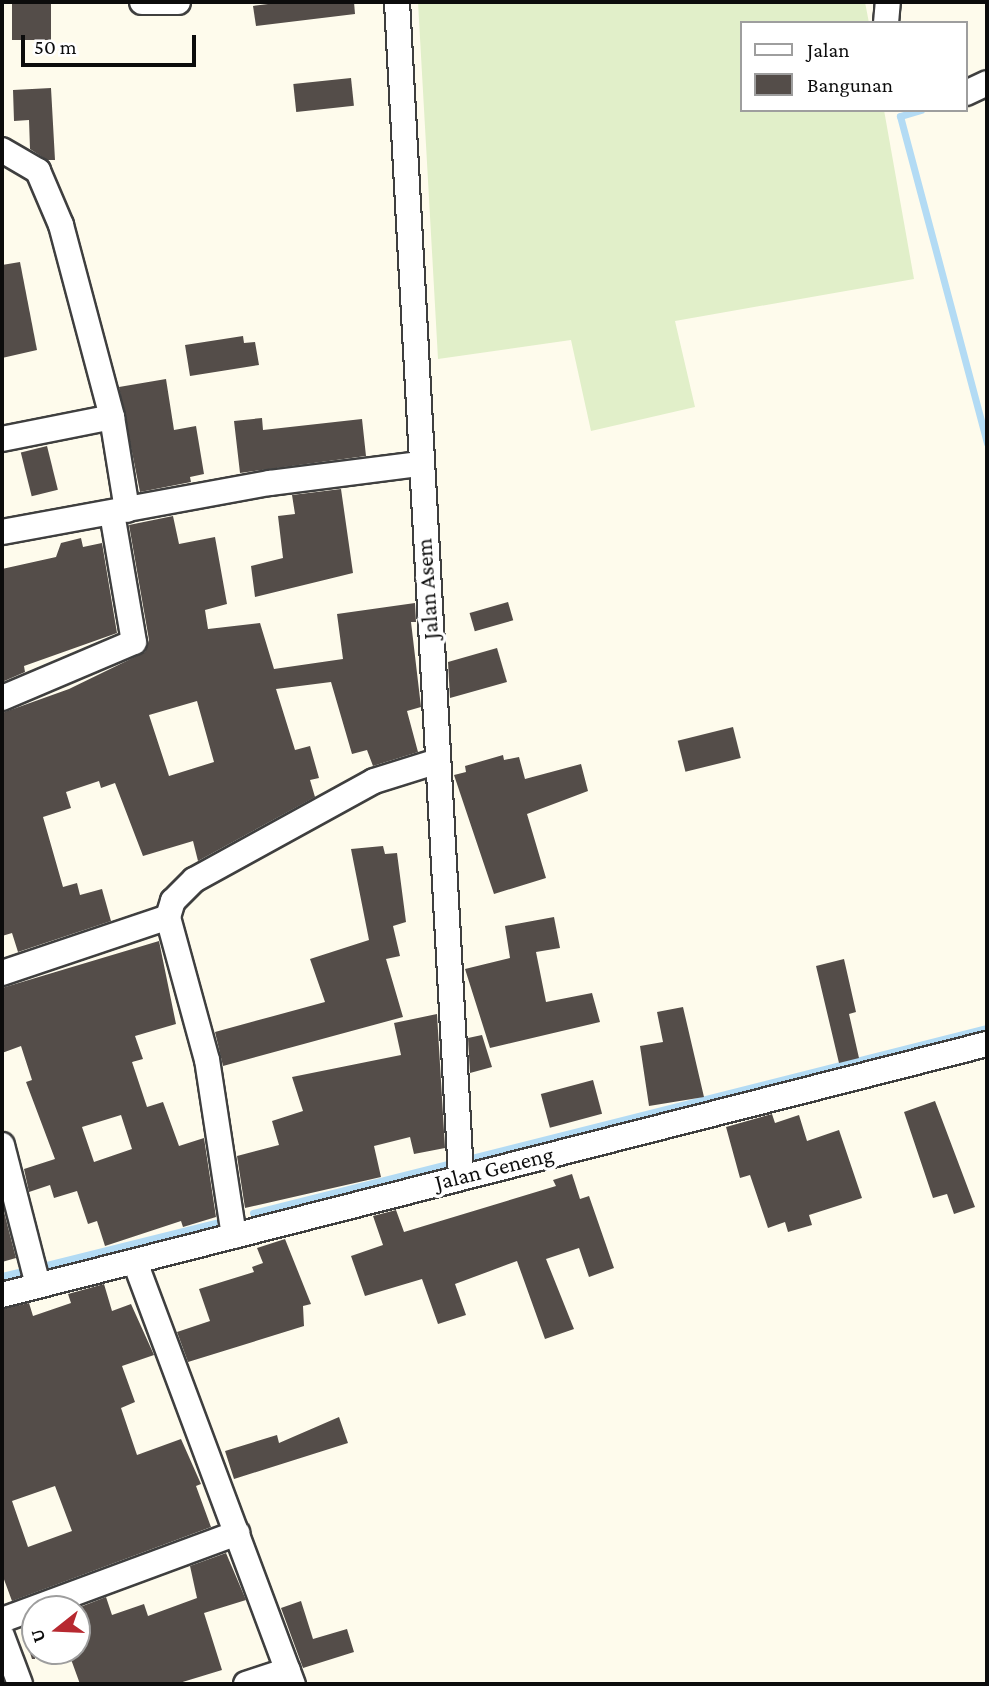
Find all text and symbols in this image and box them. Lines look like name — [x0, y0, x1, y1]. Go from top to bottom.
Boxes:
scale bar — [24, 21, 200, 65]
legend — [740, 21, 968, 112]
text: 50 m — [34, 35, 77, 59]
text: Jalan — [807, 38, 849, 62]
text: Bangunan — [807, 73, 893, 97]
street label: Jalan Asem — [410, 537, 444, 641]
street label: Jalan Geneng — [432, 1140, 556, 1196]
north arrow — [21, 1595, 91, 1665]
text: U — [25, 1627, 49, 1645]

